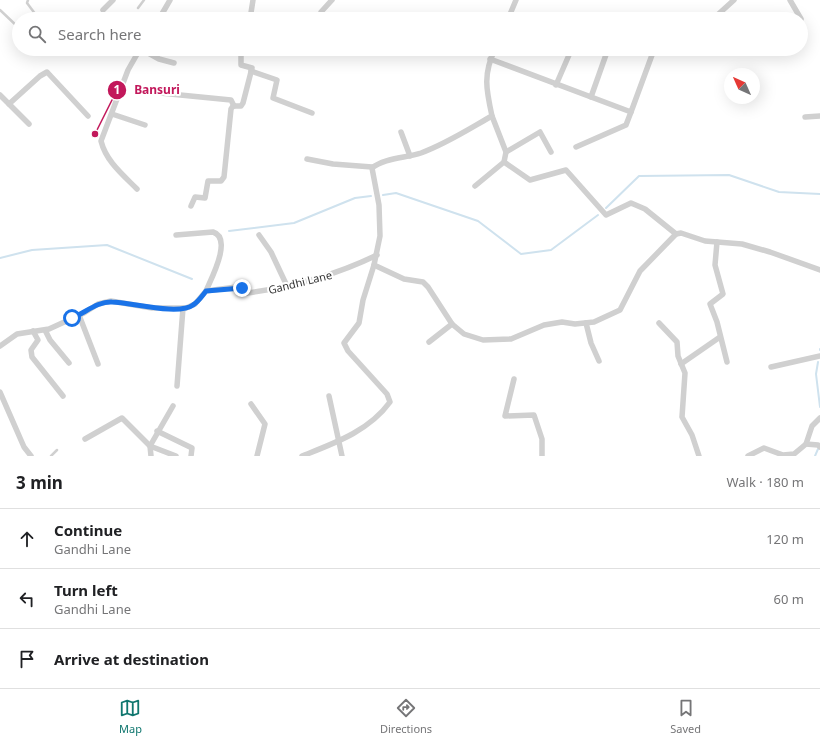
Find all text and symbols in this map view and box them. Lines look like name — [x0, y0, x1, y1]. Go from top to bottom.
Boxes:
search box — [12, 12, 808, 56]
icon: search — [26, 23, 48, 45]
text: Search here — [58, 24, 141, 44]
north arrow — [724, 68, 760, 104]
callout: Bansuri — [107, 78, 188, 102]
text: 1 — [114, 81, 120, 98]
text: Bansuri — [134, 81, 180, 98]
street label: Gandhi Lane — [267, 267, 333, 297]
route end — [233, 279, 251, 297]
route start — [63, 309, 81, 327]
text: 3 min — [16, 471, 63, 494]
text: Walk · 180 m — [726, 473, 804, 491]
text: Continue — [54, 520, 122, 540]
icon: ahead — [16, 528, 38, 550]
text: 120 m — [766, 530, 804, 548]
text: Gandhi Lane — [54, 540, 131, 558]
text: Turn left — [54, 580, 118, 600]
icon: left — [16, 588, 38, 610]
text: 60 m — [774, 590, 804, 608]
text: Gandhi Lane — [54, 600, 131, 618]
icon: arrive — [16, 648, 38, 670]
text: Arrive at destination — [54, 649, 209, 669]
tab: Map — [119, 697, 142, 736]
tab: Directions — [380, 697, 432, 736]
tab: Saved — [670, 697, 701, 736]

